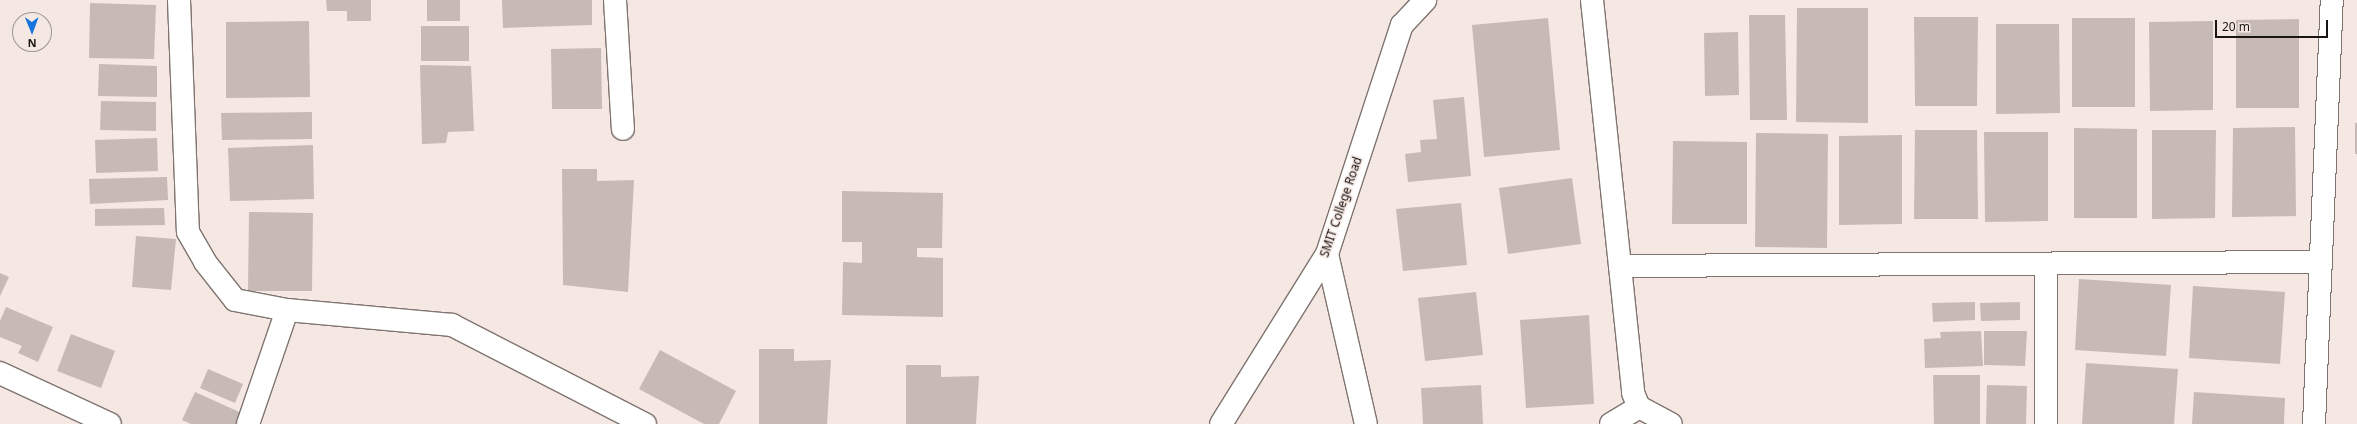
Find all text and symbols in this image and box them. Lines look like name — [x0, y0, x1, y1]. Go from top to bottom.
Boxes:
north arrow — [12, 12, 52, 52]
scale bar — [2217, 12, 2330, 38]
text: 20 m — [2222, 18, 2250, 35]
text: N — [28, 36, 37, 51]
street label: SMIT College Road — [1317, 155, 1365, 259]

